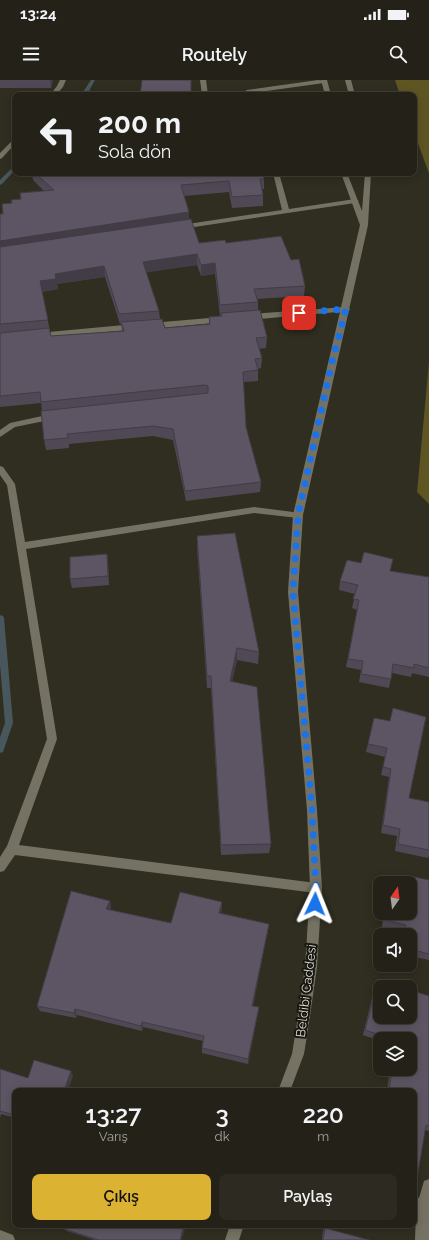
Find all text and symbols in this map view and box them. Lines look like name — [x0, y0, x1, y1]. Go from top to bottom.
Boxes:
text: 13:24 — [20, 5, 57, 23]
icon: menu — [20, 43, 42, 65]
icon: search — [387, 43, 409, 65]
text: Routely — [182, 44, 247, 65]
text: 200 m — [98, 107, 181, 140]
icon: left — [32, 108, 84, 160]
text: Sola dön — [98, 141, 171, 162]
pin — [282, 296, 316, 330]
icon: arrive — [288, 302, 310, 324]
north arrow — [373, 876, 417, 920]
map controls — [373, 876, 417, 1076]
position arrow — [294, 883, 336, 925]
button: sound — [373, 928, 417, 972]
street label: Beldibi Caddesi — [293, 944, 319, 1038]
button: search — [373, 980, 417, 1024]
button: layers — [373, 1032, 417, 1076]
text: 13:27 — [85, 1100, 141, 1129]
text: 3 — [215, 1100, 229, 1129]
text: 220 — [303, 1100, 344, 1129]
text: Varış — [99, 1129, 128, 1144]
text: dk — [215, 1129, 230, 1144]
text: m — [317, 1129, 329, 1144]
button: Çıkış — [32, 1174, 211, 1220]
button: Paylaş — [219, 1174, 397, 1220]

